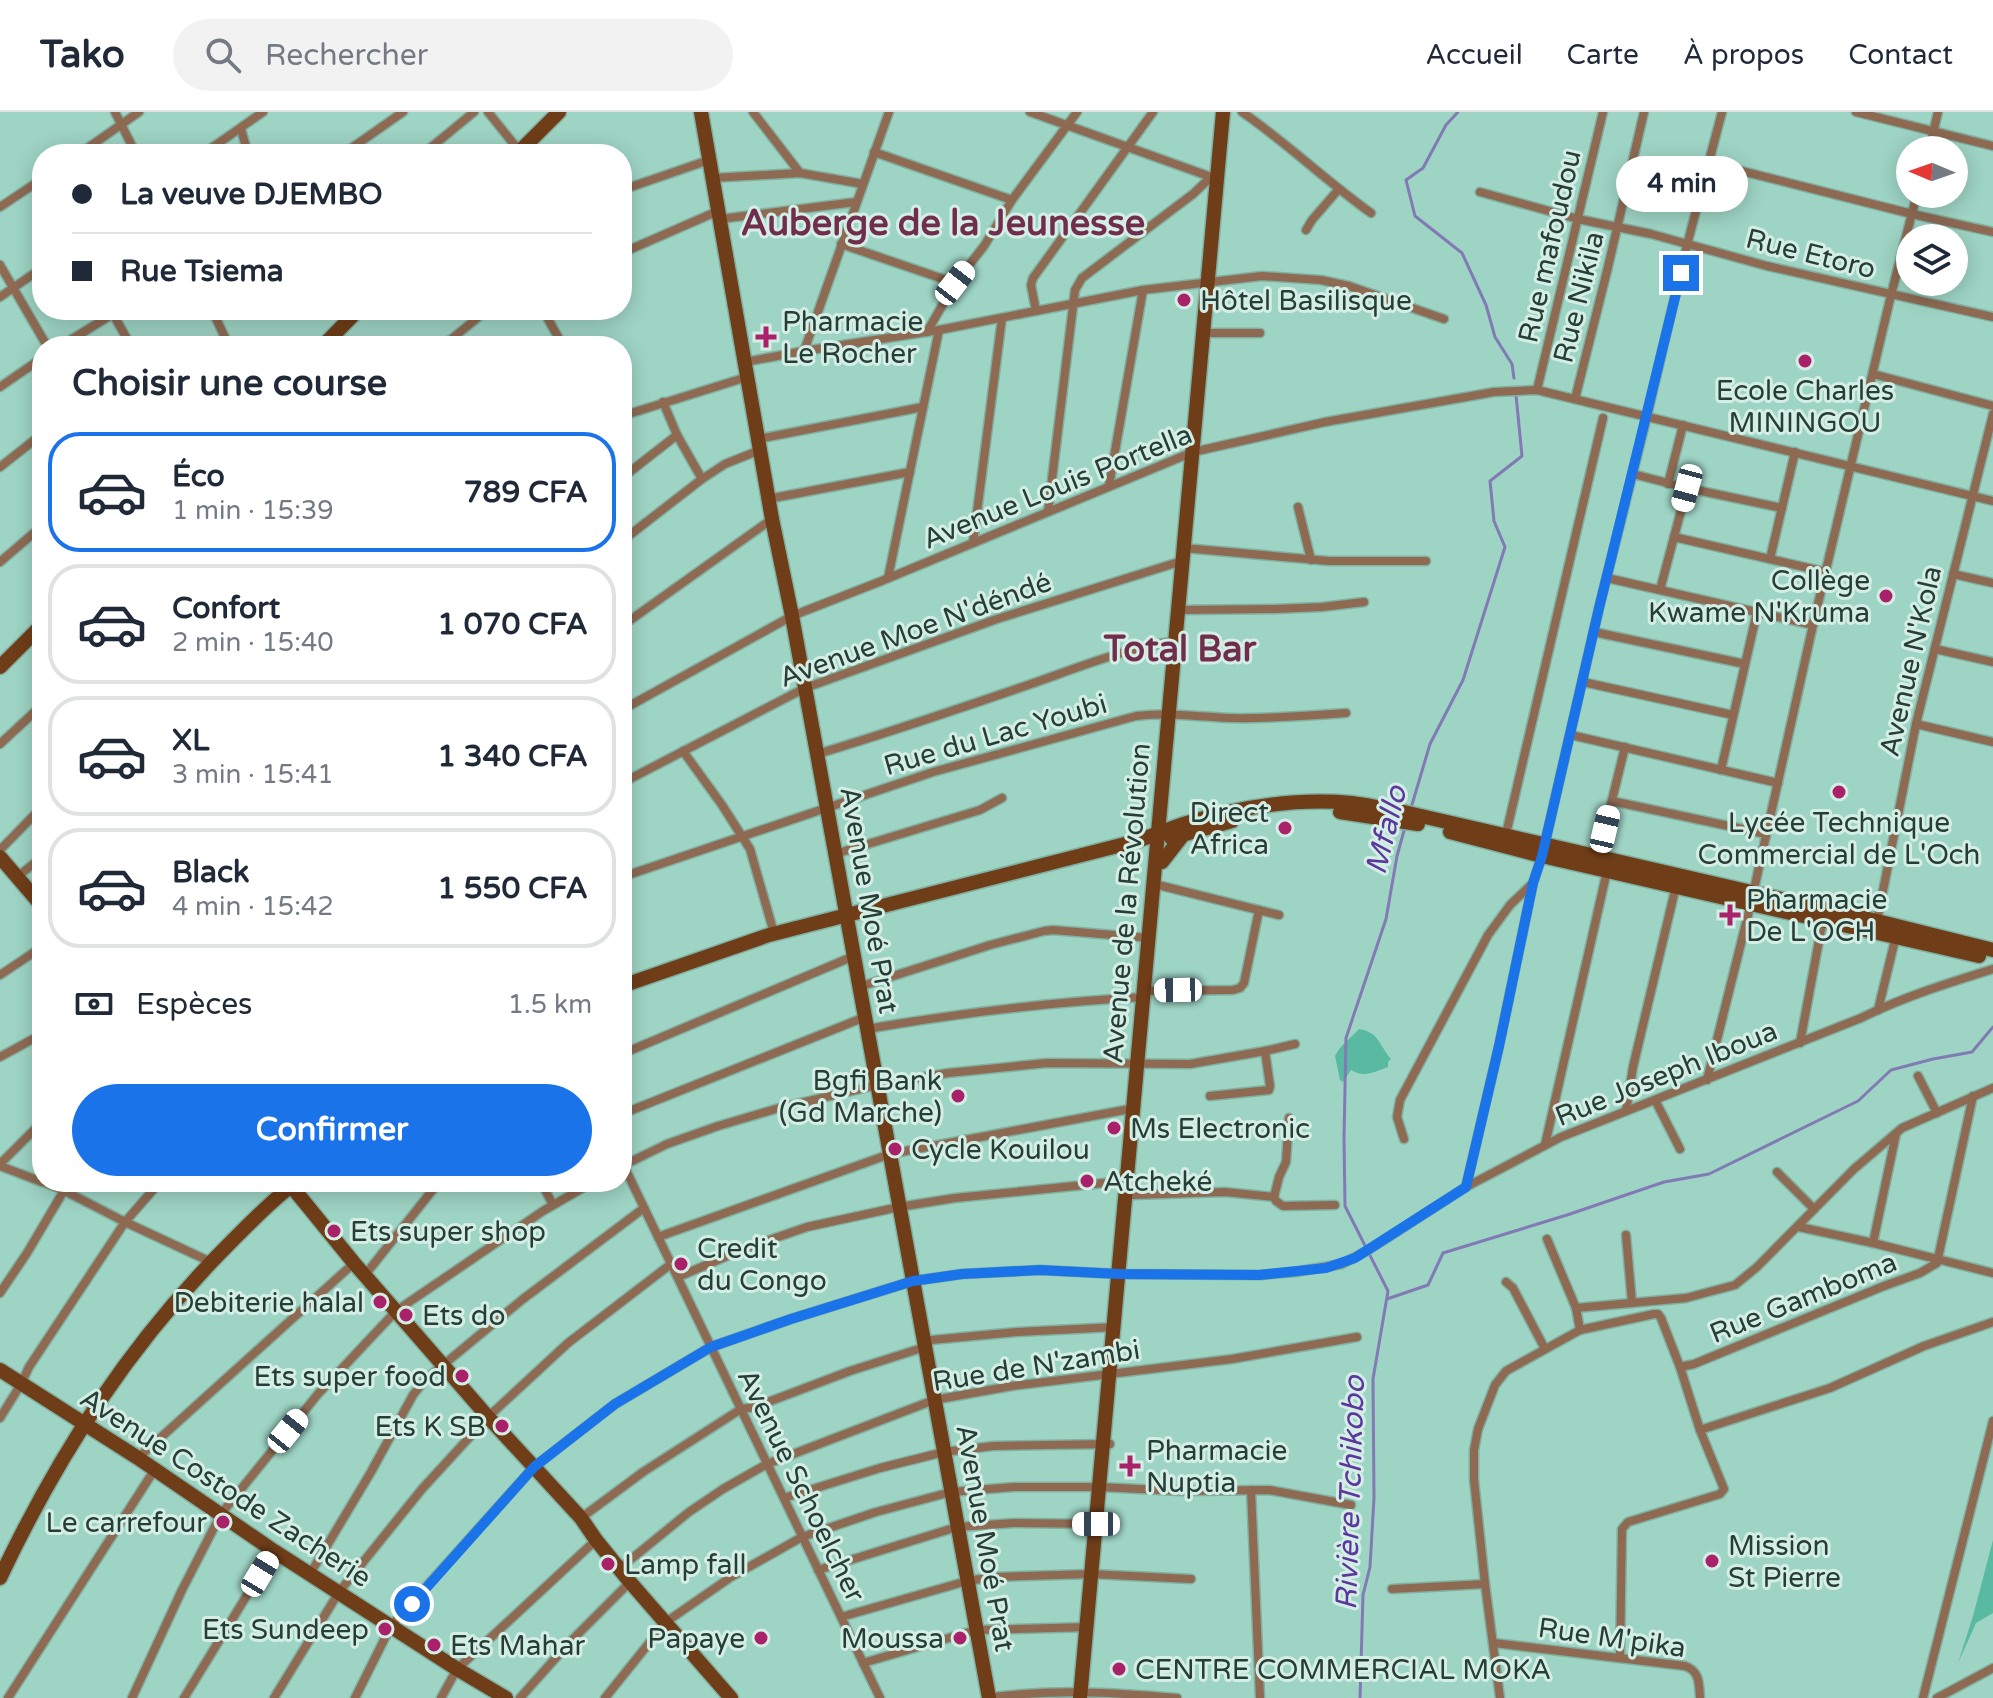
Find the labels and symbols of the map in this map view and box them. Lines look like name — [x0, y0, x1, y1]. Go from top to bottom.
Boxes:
north arrow — [1896, 136, 1968, 208]
street label: Rue mafoudou — [1511, 146, 1589, 346]
callout: 4 min — [1615, 157, 1747, 213]
district label: Auberge de la Jeunesse — [741, 202, 1145, 245]
street label: Rue Etoro — [1742, 221, 1879, 286]
street label: Rue Nikila — [1546, 228, 1612, 366]
route end — [1663, 255, 1699, 291]
car — [931, 257, 979, 309]
place label: Hôtel Basilisque — [1200, 284, 1412, 318]
marker: Hôtel Basilisque — [1175, 291, 1193, 309]
place label: Pharmacie Le Rocher — [782, 305, 923, 371]
marker: Pharmacie Le Rocher — [757, 328, 775, 346]
marker: Ecole Charles MININGOU — [1796, 352, 1814, 370]
place label: Ecole Charles MININGOU — [1716, 374, 1894, 440]
street label: Avenue Louis Portella — [918, 417, 1197, 557]
car — [1669, 462, 1705, 514]
street label: Avenue N'Kola — [1873, 563, 1949, 760]
place label: Collège Kwame N'Kruma — [1648, 564, 1870, 630]
street label: Avenue Moe N'déndé — [775, 565, 1056, 695]
marker: Collège Kwame N'Kruma — [1877, 587, 1895, 605]
district label: Total Bar — [1103, 628, 1258, 671]
street label: Rue du Lac Youbi — [880, 687, 1111, 783]
street label: Avenue de la Révolution — [1096, 742, 1158, 1065]
water label: Mfallo — [1358, 780, 1416, 878]
marker: Lycée Technique Commercial de L'Och — [1830, 783, 1848, 801]
street label: Avenue Moé Prat — [832, 784, 906, 1017]
place label: Direct Africa — [1190, 796, 1269, 862]
car — [1588, 803, 1622, 855]
place label: Lycée Technique Commercial de L'Och — [1698, 806, 1980, 872]
marker: Direct Africa — [1276, 819, 1294, 837]
place label: Pharmacie De L'OCH — [1746, 883, 1887, 949]
marker: Pharmacie De L'OCH — [1721, 906, 1739, 924]
car — [1154, 978, 1202, 1002]
street label: Rue Joseph Iboua — [1550, 1014, 1782, 1134]
place label: Bgfi Bank (Gd Marche) — [779, 1064, 942, 1130]
marker: Bgfi Bank (Gd Marche) — [949, 1087, 967, 1105]
place label: Ms Electronic — [1130, 1112, 1310, 1146]
marker: Ms Electronic — [1105, 1119, 1123, 1137]
place label: Cycle Kouilou — [911, 1133, 1090, 1167]
marker: Cycle Kouilou — [886, 1140, 904, 1158]
place label: Atcheké — [1103, 1165, 1212, 1199]
marker: Atcheké — [1078, 1172, 1096, 1190]
place label: Ets super shop — [350, 1215, 546, 1249]
marker: Ets super shop — [325, 1222, 343, 1240]
place label: Credit du Congo — [697, 1232, 827, 1298]
street label: Rue Gamboma — [1705, 1245, 1902, 1351]
marker: Credit du Congo — [672, 1255, 690, 1273]
place label: Debiterie halal — [173, 1286, 364, 1320]
marker: Debiterie halal — [371, 1293, 389, 1311]
place label: Ets do — [422, 1299, 506, 1333]
marker: Ets do — [397, 1306, 415, 1324]
street label: Rue de N'zambi — [930, 1333, 1142, 1399]
place label: Ets super food — [254, 1360, 446, 1394]
street label: Avenue Schoelcher — [730, 1363, 872, 1608]
marker: Ets super food — [453, 1367, 471, 1385]
water label: Rivière Tchikobo — [1328, 1373, 1373, 1611]
street label: Avenue Costode Zacherie — [74, 1381, 377, 1595]
car — [264, 1405, 312, 1457]
place label: Ets K SB — [375, 1410, 486, 1444]
marker: Ets K SB — [493, 1417, 511, 1435]
street label: Avenue Moé Prat — [948, 1422, 1022, 1655]
place label: Pharmacie Nuptia — [1146, 1434, 1287, 1500]
marker: Pharmacie Nuptia — [1121, 1457, 1139, 1475]
place label: Le carrefour — [46, 1506, 207, 1540]
car — [1072, 1512, 1120, 1536]
marker: Le carrefour — [214, 1513, 232, 1531]
place label: Mission St Pierre — [1728, 1529, 1841, 1595]
car — [237, 1547, 283, 1601]
place label: Lamp fall — [624, 1548, 746, 1582]
marker: Mission St Pierre — [1703, 1552, 1721, 1570]
marker: Lamp fall — [599, 1555, 617, 1573]
route start — [394, 1586, 430, 1622]
street label: Rue M'pika — [1536, 1611, 1688, 1665]
place label: Ets Sundeep — [202, 1613, 369, 1647]
marker: Ets Sundeep — [376, 1620, 394, 1638]
place label: Papaye — [647, 1622, 745, 1656]
place label: Moussa — [841, 1622, 944, 1656]
place label: Ets Mahar — [450, 1629, 585, 1663]
marker: Papaye — [752, 1629, 770, 1647]
marker: Moussa — [951, 1629, 969, 1647]
marker: Ets Mahar — [425, 1636, 443, 1654]
place label: CENTRE COMMERCIAL MOKA — [1135, 1653, 1551, 1687]
marker: CENTRE COMMERCIAL MOKA — [1110, 1660, 1128, 1678]

